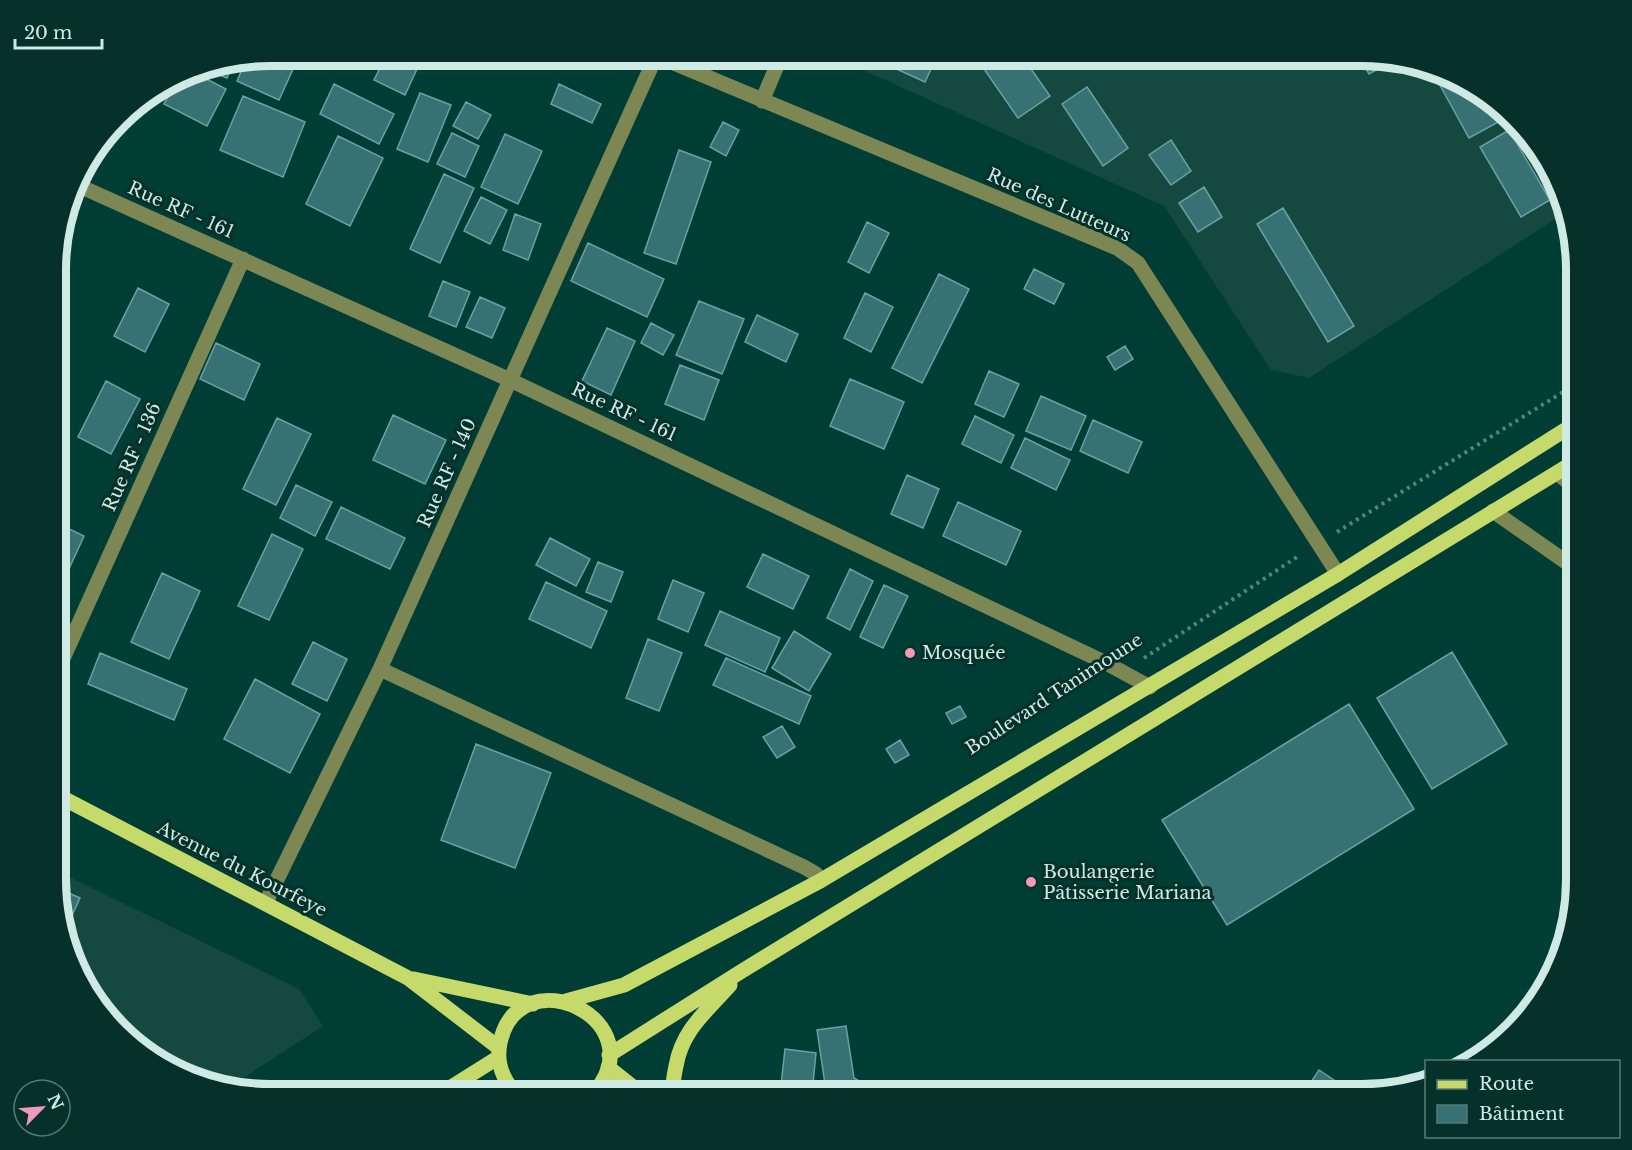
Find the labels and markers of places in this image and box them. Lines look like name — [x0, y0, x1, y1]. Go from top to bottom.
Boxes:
place label: Mosquée — [922, 642, 1006, 664]
marker: Mosquée — [903, 646, 917, 660]
place label: Boulangerie Pâtisserie Mariana — [1043, 861, 1212, 904]
marker: Boulangerie Pâtisserie Mariana — [1024, 875, 1038, 889]

